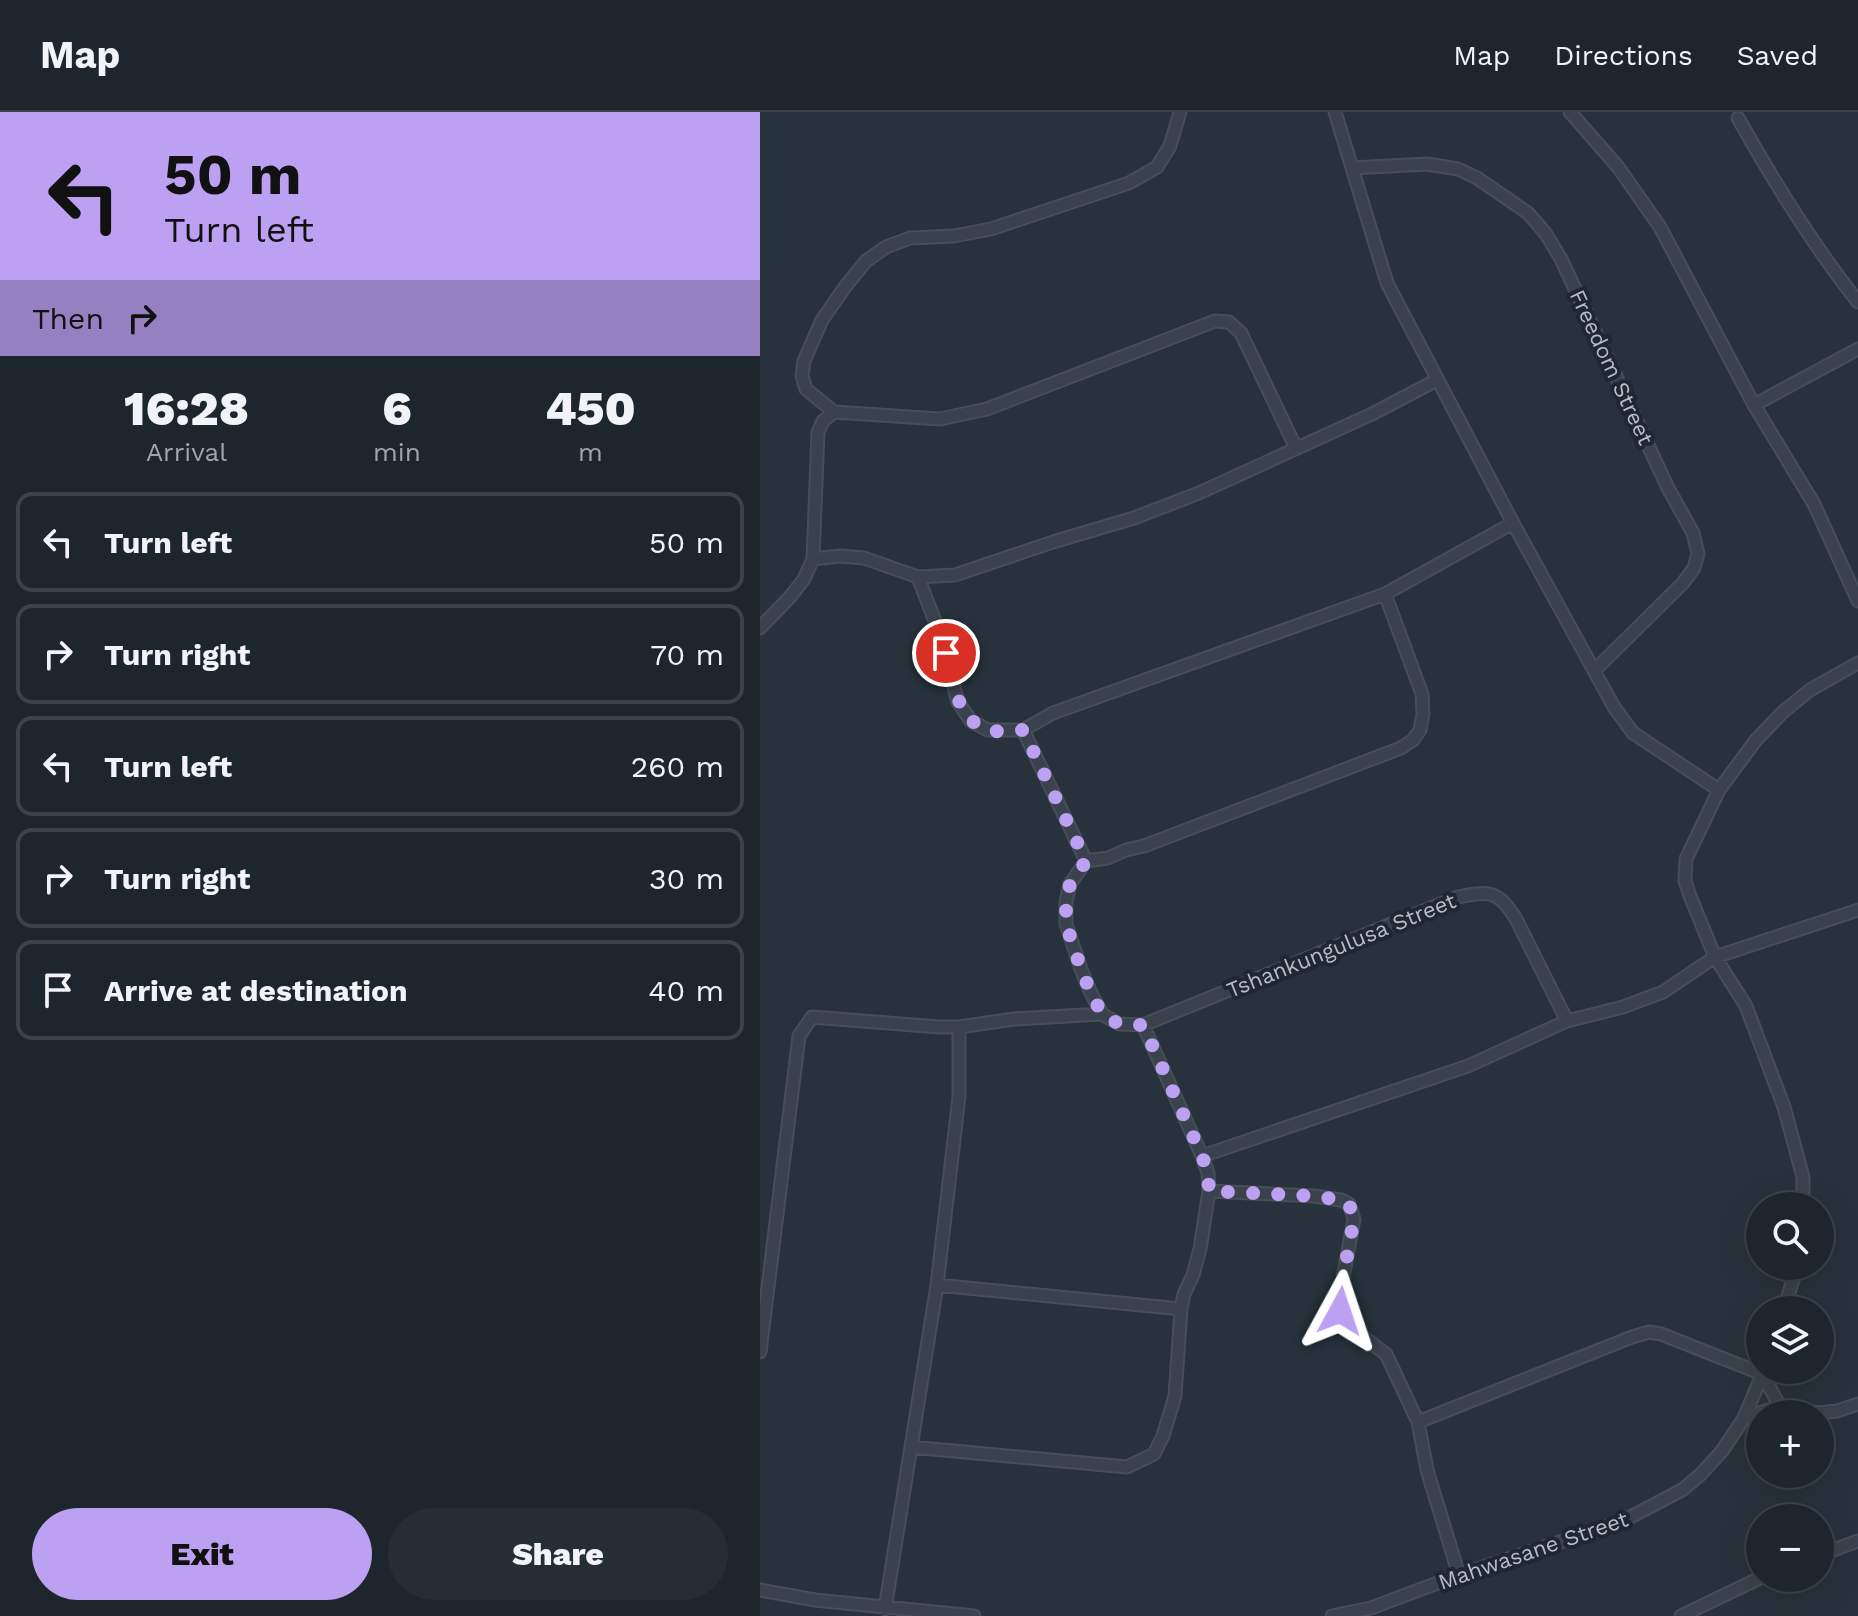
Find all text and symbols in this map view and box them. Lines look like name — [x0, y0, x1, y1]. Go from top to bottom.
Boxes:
text: Map — [40, 33, 120, 77]
text: Map — [1453, 39, 1510, 72]
text: Directions — [1554, 39, 1693, 72]
text: Saved — [1737, 39, 1818, 72]
text: 50 m — [164, 142, 301, 208]
icon: left — [32, 144, 136, 248]
text: Turn left — [164, 209, 314, 251]
street label: Freedom Street — [1565, 286, 1658, 449]
icon: right — [120, 296, 164, 340]
text: Then — [32, 301, 104, 336]
text: 16:28 — [124, 380, 249, 437]
text: 6 — [382, 380, 412, 437]
text: 450 — [545, 380, 636, 437]
text: Arrival — [146, 437, 227, 467]
text: min — [373, 437, 421, 467]
text: m — [578, 437, 603, 467]
icon: left — [36, 520, 80, 564]
text: Turn left — [104, 525, 232, 560]
text: 50 m — [649, 525, 724, 560]
pin — [912, 619, 980, 687]
icon: arrive — [924, 631, 968, 675]
icon: right — [36, 632, 80, 676]
text: Turn right — [104, 637, 250, 672]
text: 70 m — [650, 637, 724, 672]
icon: left — [36, 744, 80, 788]
text: Turn left — [104, 749, 232, 784]
text: 260 m — [631, 749, 724, 784]
icon: right — [36, 856, 80, 900]
text: Turn right — [104, 861, 250, 896]
text: 30 m — [649, 861, 724, 896]
street label: Tshankungulusa Street — [1223, 888, 1459, 1003]
icon: arrive — [36, 968, 80, 1012]
text: Arrive at destination — [104, 973, 408, 1008]
text: 40 m — [648, 973, 724, 1008]
map controls — [1746, 1192, 1834, 1592]
button: search — [1746, 1192, 1834, 1280]
position arrow — [1298, 1269, 1382, 1353]
button: layers — [1746, 1296, 1834, 1384]
button: + — [1746, 1400, 1834, 1488]
button: − — [1746, 1504, 1834, 1592]
street label: Mahwasane Street — [1435, 1506, 1631, 1595]
button: Exit — [32, 1508, 372, 1600]
button: Share — [388, 1508, 728, 1600]

